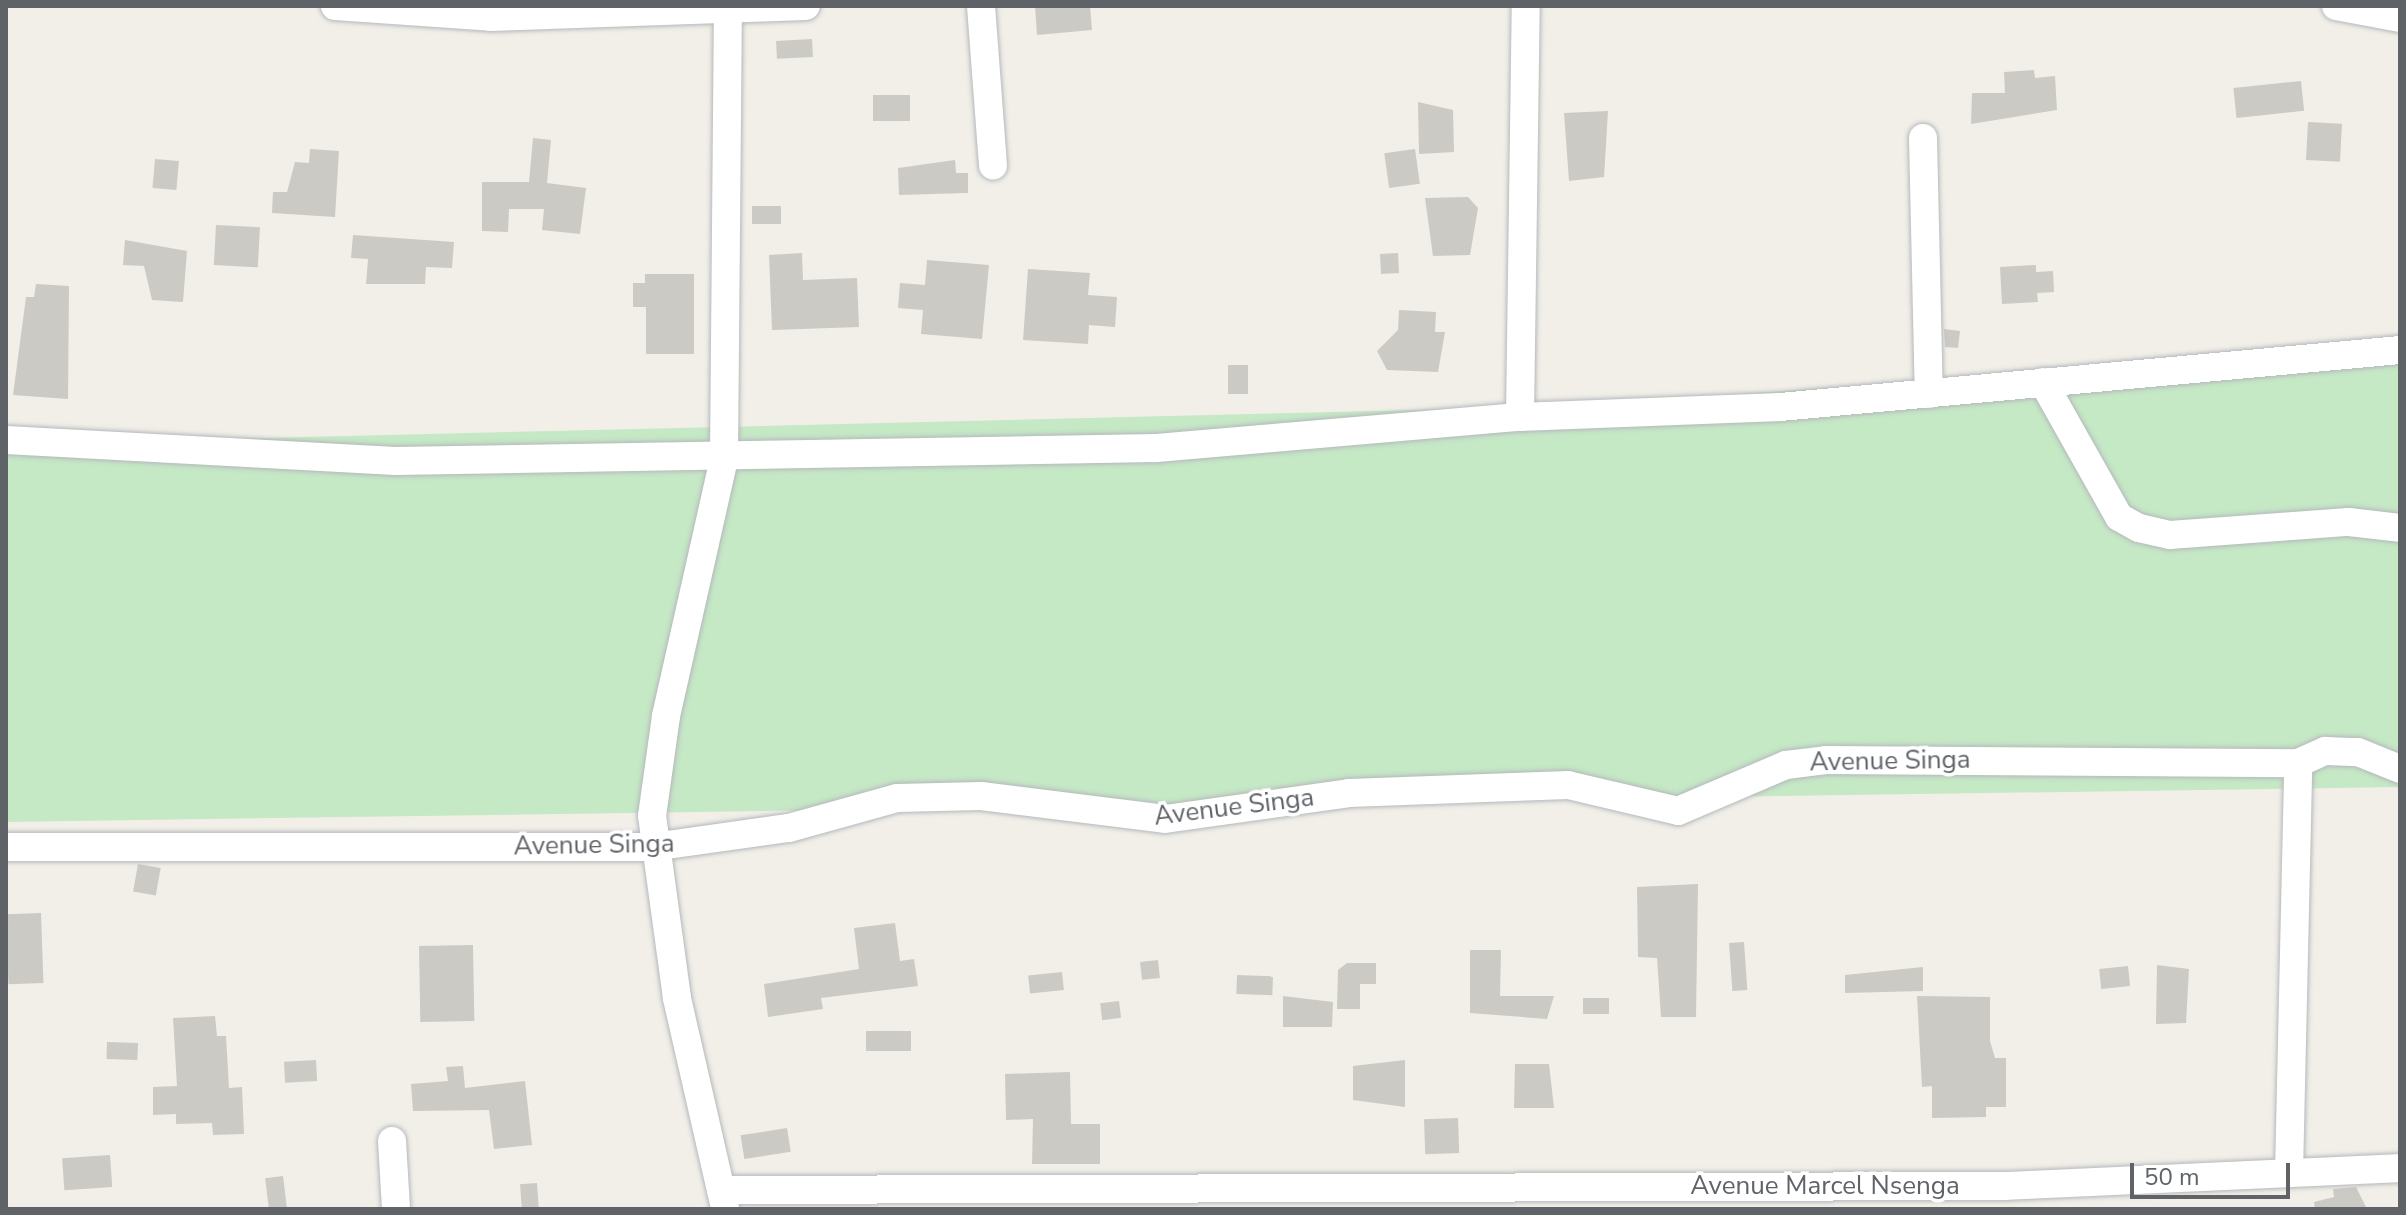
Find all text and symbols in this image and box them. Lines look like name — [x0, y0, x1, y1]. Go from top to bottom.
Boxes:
street label: Avenue Singa — [1809, 744, 1971, 778]
street label: Avenue Singa — [1152, 782, 1316, 832]
street label: Avenue Singa — [513, 828, 675, 862]
scale bar — [2134, 1147, 2294, 1197]
text: 50 m — [2144, 1161, 2200, 1193]
street label: Avenue Marcel Nsenga — [1690, 1170, 1960, 1202]

